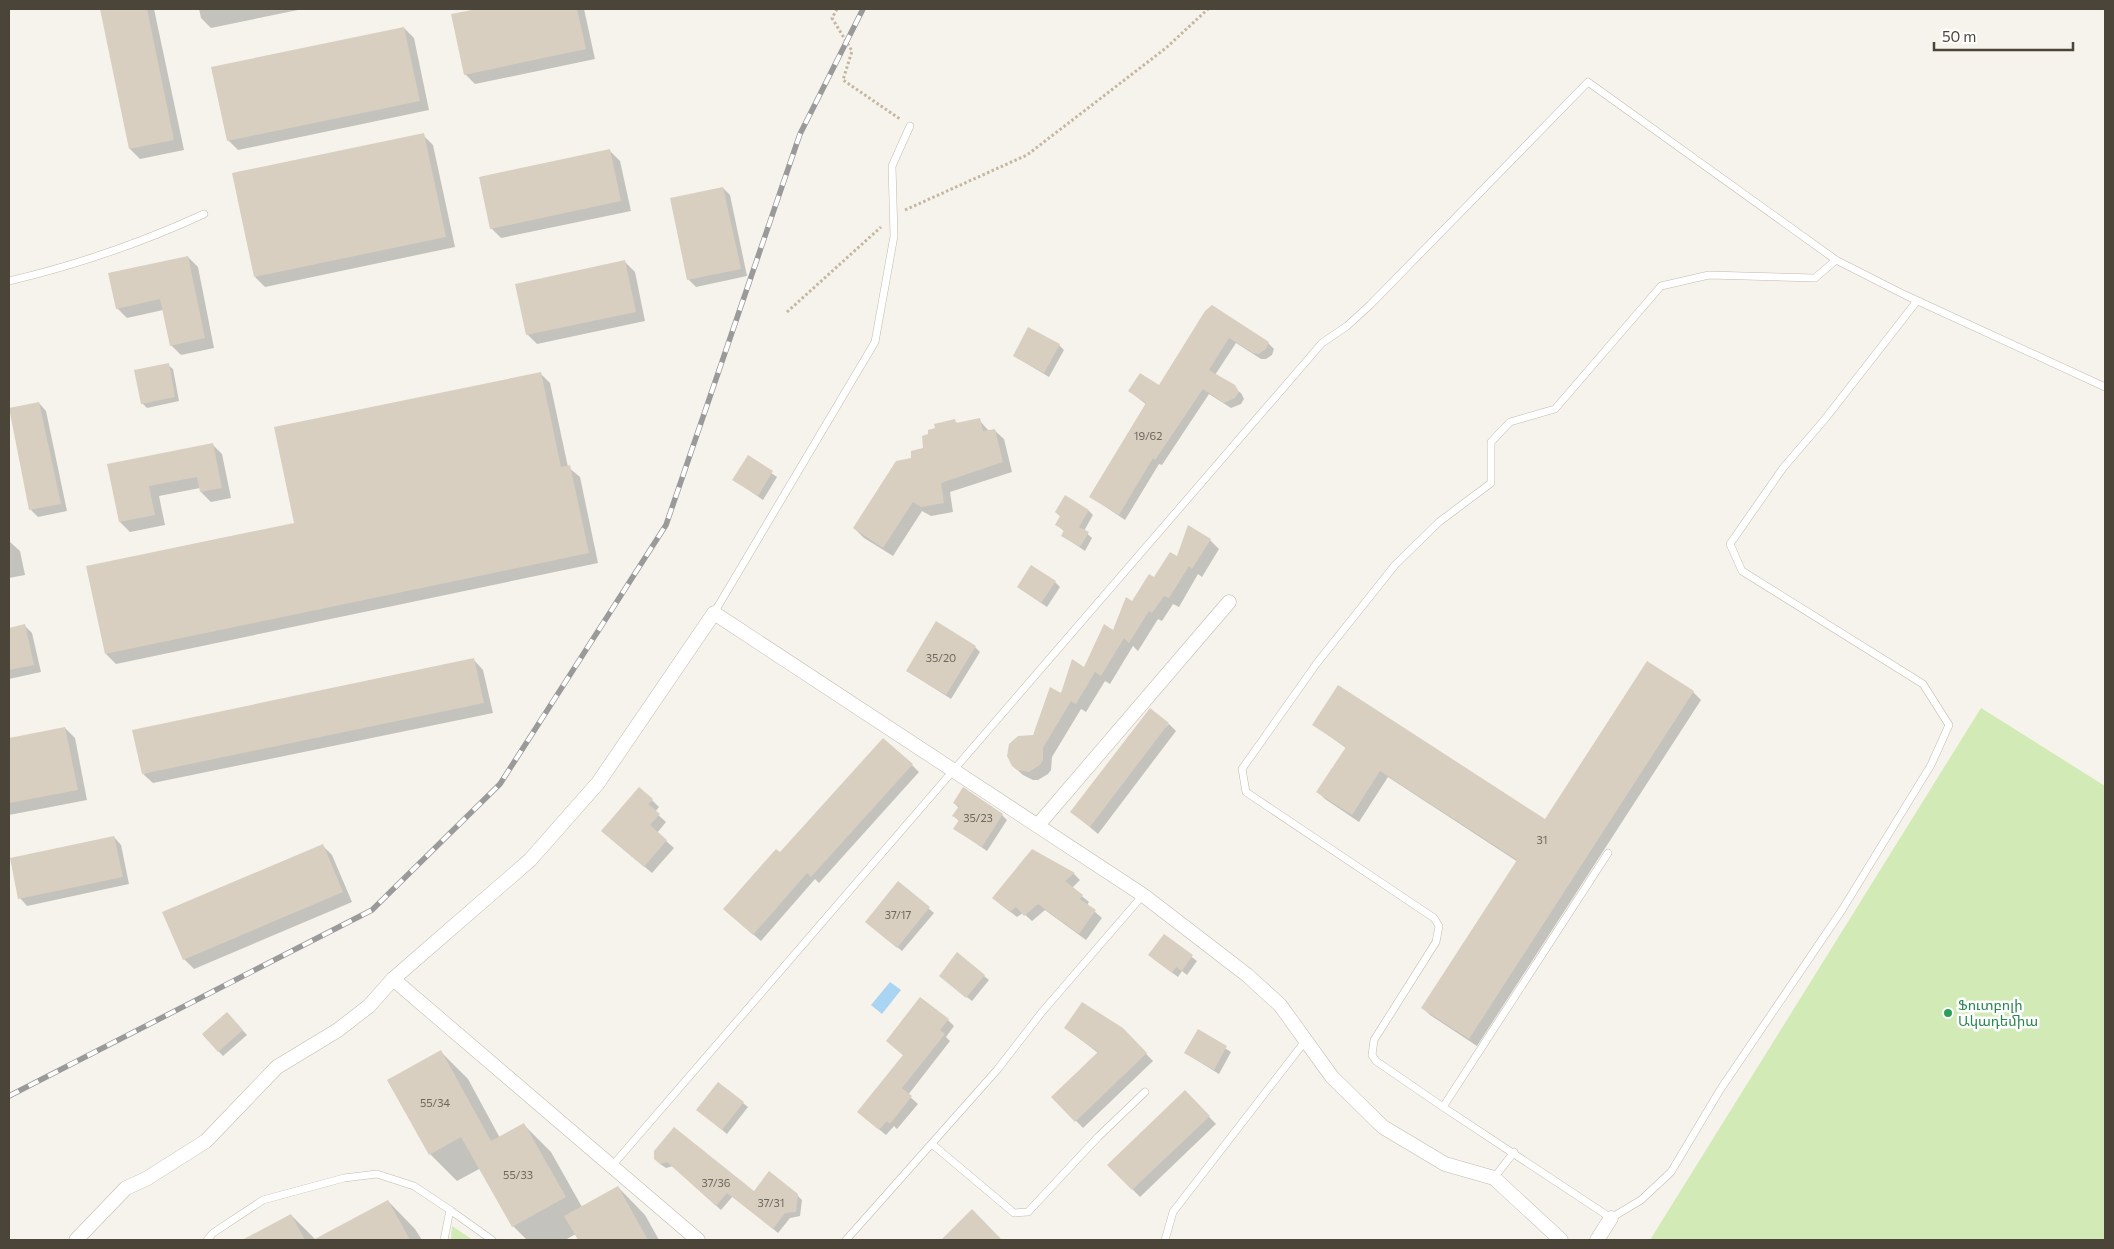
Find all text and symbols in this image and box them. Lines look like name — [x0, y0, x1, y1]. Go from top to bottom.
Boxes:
scale bar — [1934, 20, 2073, 52]
text: 50 m — [1942, 27, 1976, 45]
house number: 19/62 — [1134, 429, 1162, 442]
house number: 35/20 — [926, 651, 956, 664]
house number: 35/23 — [963, 811, 993, 824]
house number: 31 — [1537, 833, 1547, 846]
house number: 37/17 — [885, 908, 912, 921]
place label: Ֆուտբոլի Ակադեմիա — [1958, 996, 2038, 1029]
marker: Ֆուտբոլի Ակադեմիա — [1942, 1007, 1954, 1019]
house number: 55/34 — [420, 1096, 450, 1109]
house number: 55/33 — [503, 1168, 533, 1181]
house number: 37/36 — [701, 1176, 731, 1189]
house number: 37/31 — [757, 1196, 785, 1209]

